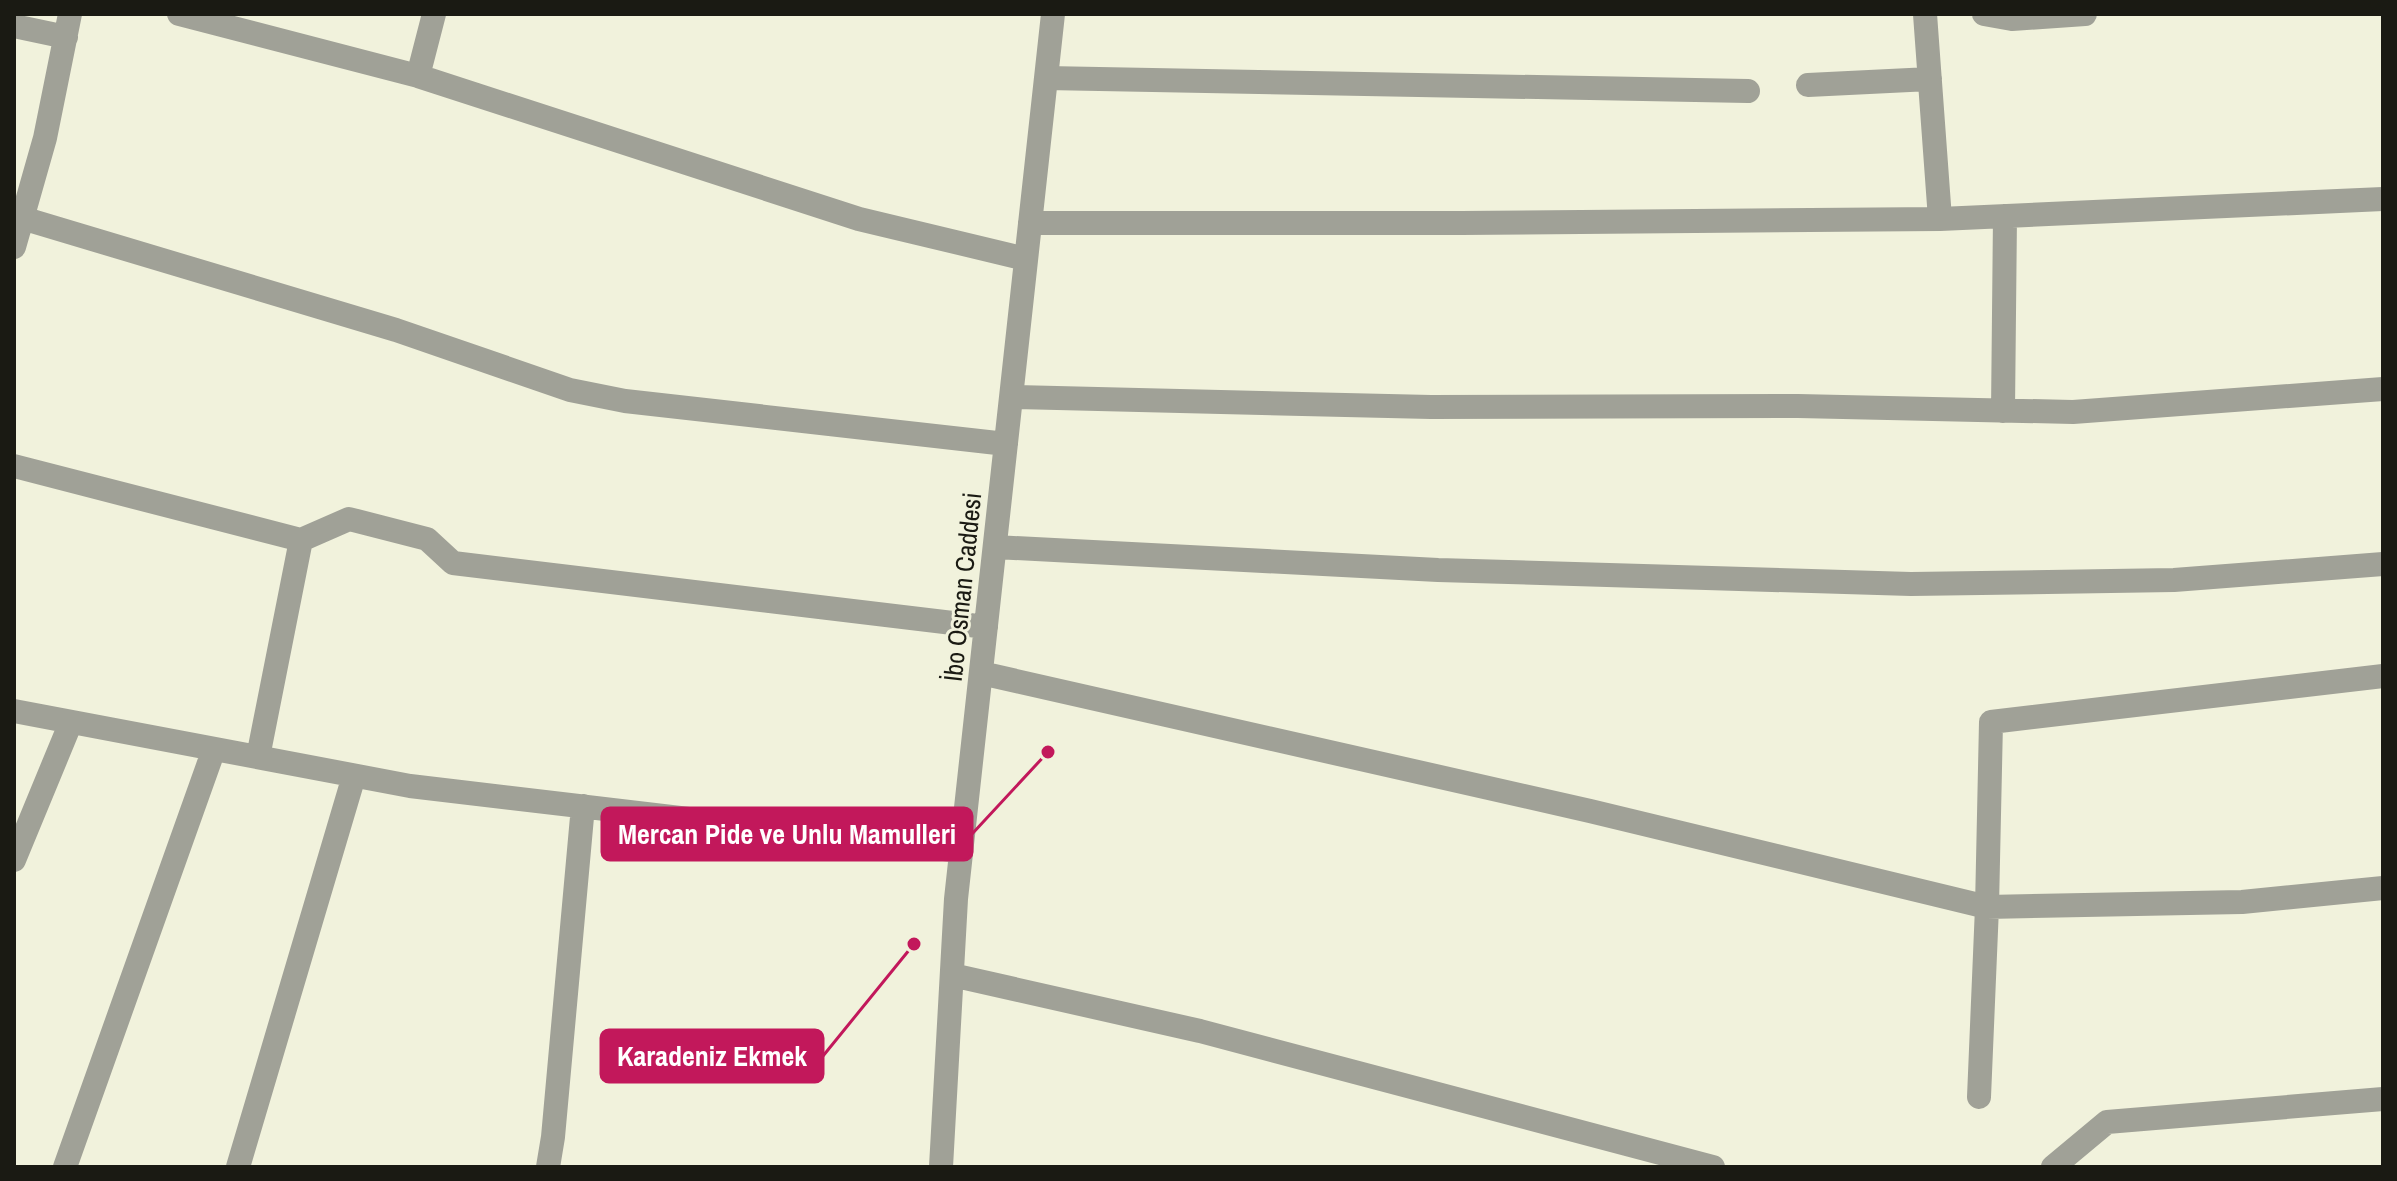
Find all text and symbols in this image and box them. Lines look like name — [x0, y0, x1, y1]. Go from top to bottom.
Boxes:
street label: İbo Osman Caddesi — [935, 491, 989, 683]
callout: Mercan Pide ve Unlu Mamulleri — [602, 808, 972, 860]
text: Mercan Pide ve Unlu Mamulleri — [618, 815, 956, 853]
callout: Karadeniz Ekmek — [601, 1030, 823, 1082]
text: Karadeniz Ekmek — [617, 1037, 807, 1075]

